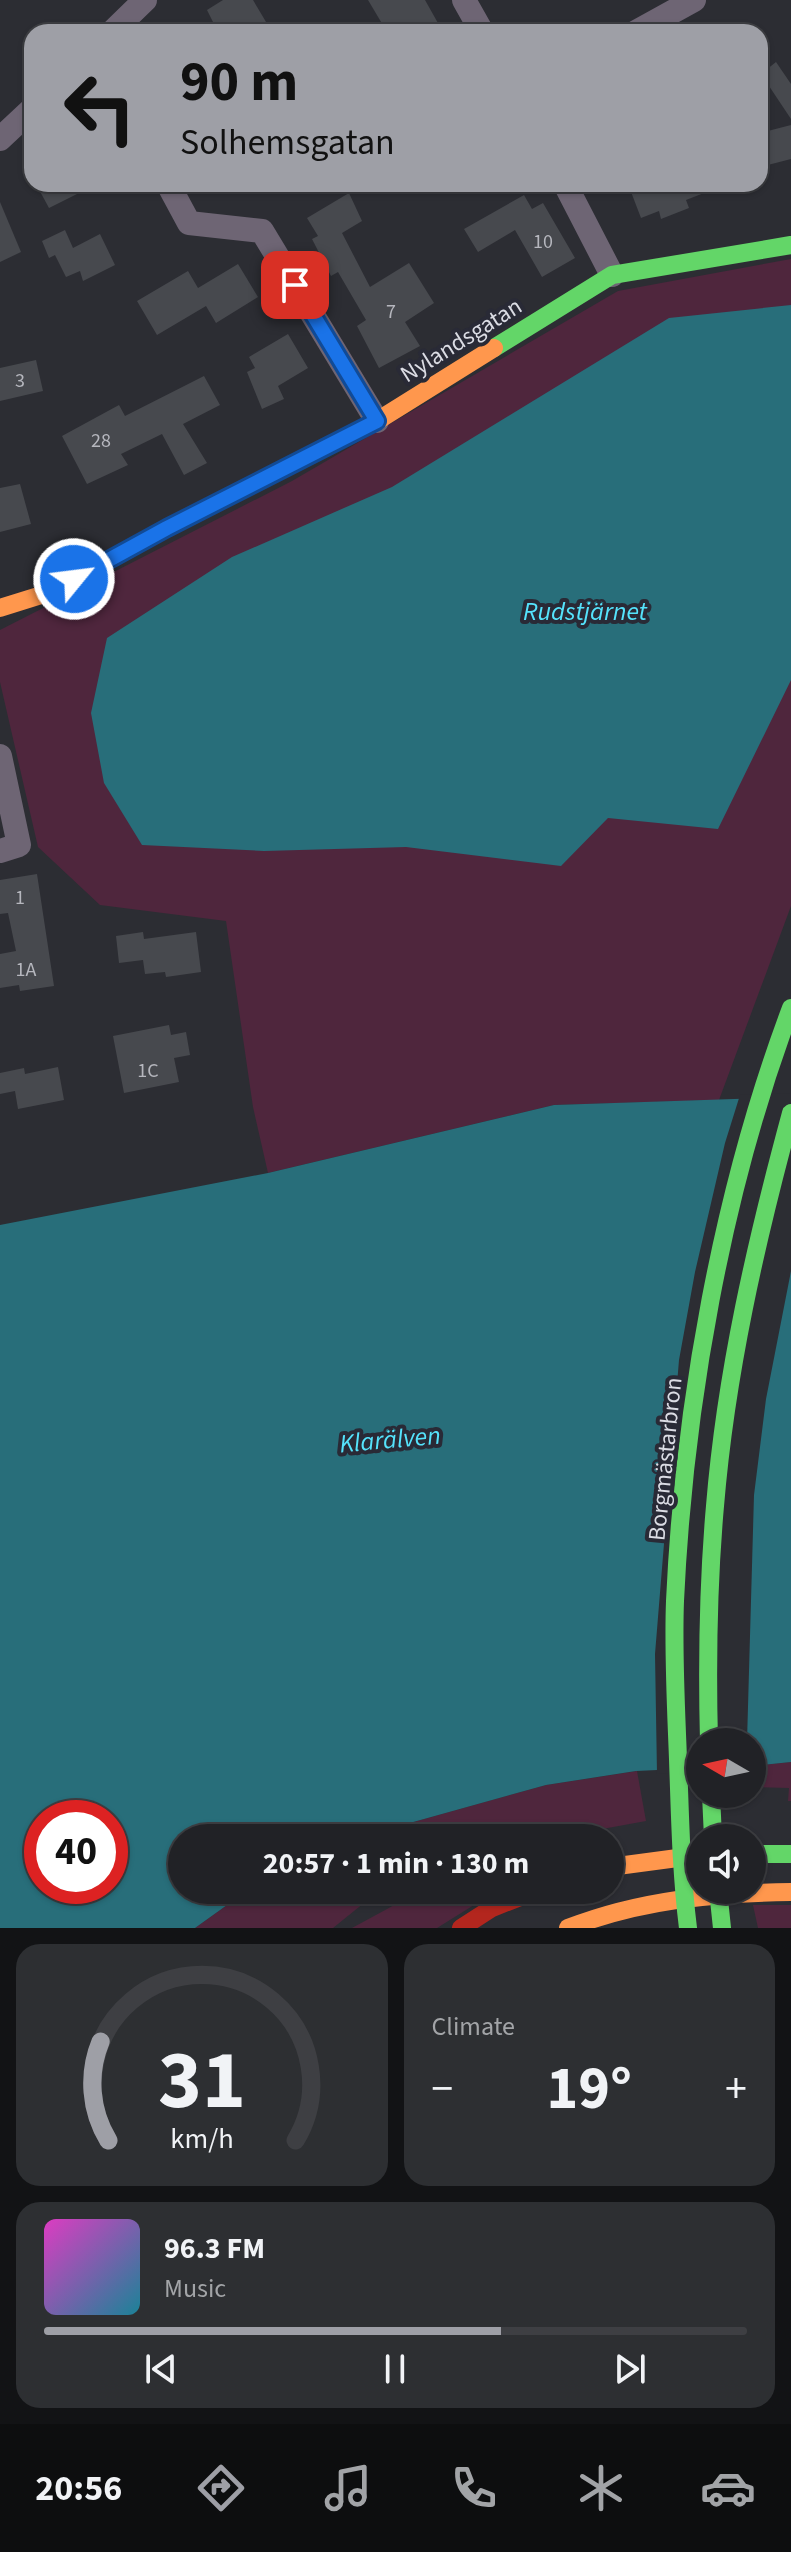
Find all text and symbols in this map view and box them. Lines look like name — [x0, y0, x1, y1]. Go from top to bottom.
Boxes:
text: 90 m — [180, 43, 298, 122]
icon: left — [48, 56, 152, 160]
text: Solhemsgatan — [180, 117, 395, 168]
house number: 10 — [533, 228, 553, 256]
pin — [261, 251, 329, 319]
icon: arrive — [273, 263, 317, 307]
street label: Nylandsgatan — [394, 289, 529, 392]
house number: 7 — [386, 298, 396, 326]
house number: 3 — [15, 367, 25, 395]
house number: 28 — [91, 427, 111, 455]
position arrow — [32, 537, 116, 621]
water label: Rudstjärnet — [523, 593, 648, 630]
house number: 1 — [15, 884, 25, 912]
house number: 1A — [16, 956, 37, 984]
house number: 1C — [137, 1057, 159, 1085]
street label: Borgmästarbron — [640, 1375, 691, 1543]
water label: Klarälven — [338, 1417, 442, 1462]
north arrow — [686, 1728, 766, 1808]
map controls — [686, 1728, 766, 1904]
speed limit sign: 40 — [24, 1800, 128, 1904]
button: sound — [686, 1824, 766, 1904]
text: 20:57 · 1 min · 130 m — [263, 1842, 529, 1885]
text: Climate — [432, 2008, 515, 2045]
text: 31 — [158, 2022, 246, 2140]
text: 19° — [547, 2047, 632, 2132]
text: − — [432, 2058, 453, 2121]
text: + — [725, 2058, 747, 2121]
text: km/h — [170, 2119, 233, 2159]
text: 96.3 FM — [164, 2227, 265, 2270]
text: Music — [164, 2270, 226, 2307]
icon: previous — [139, 2347, 183, 2391]
icon: pause — [373, 2347, 417, 2391]
icon: next — [608, 2347, 652, 2391]
icon: directions — [193, 2460, 249, 2516]
icon: music — [320, 2460, 376, 2516]
icon: phone — [446, 2460, 502, 2516]
icon: climate — [573, 2460, 629, 2516]
icon: car — [700, 2460, 756, 2516]
text: 20:56 — [35, 2463, 122, 2514]

